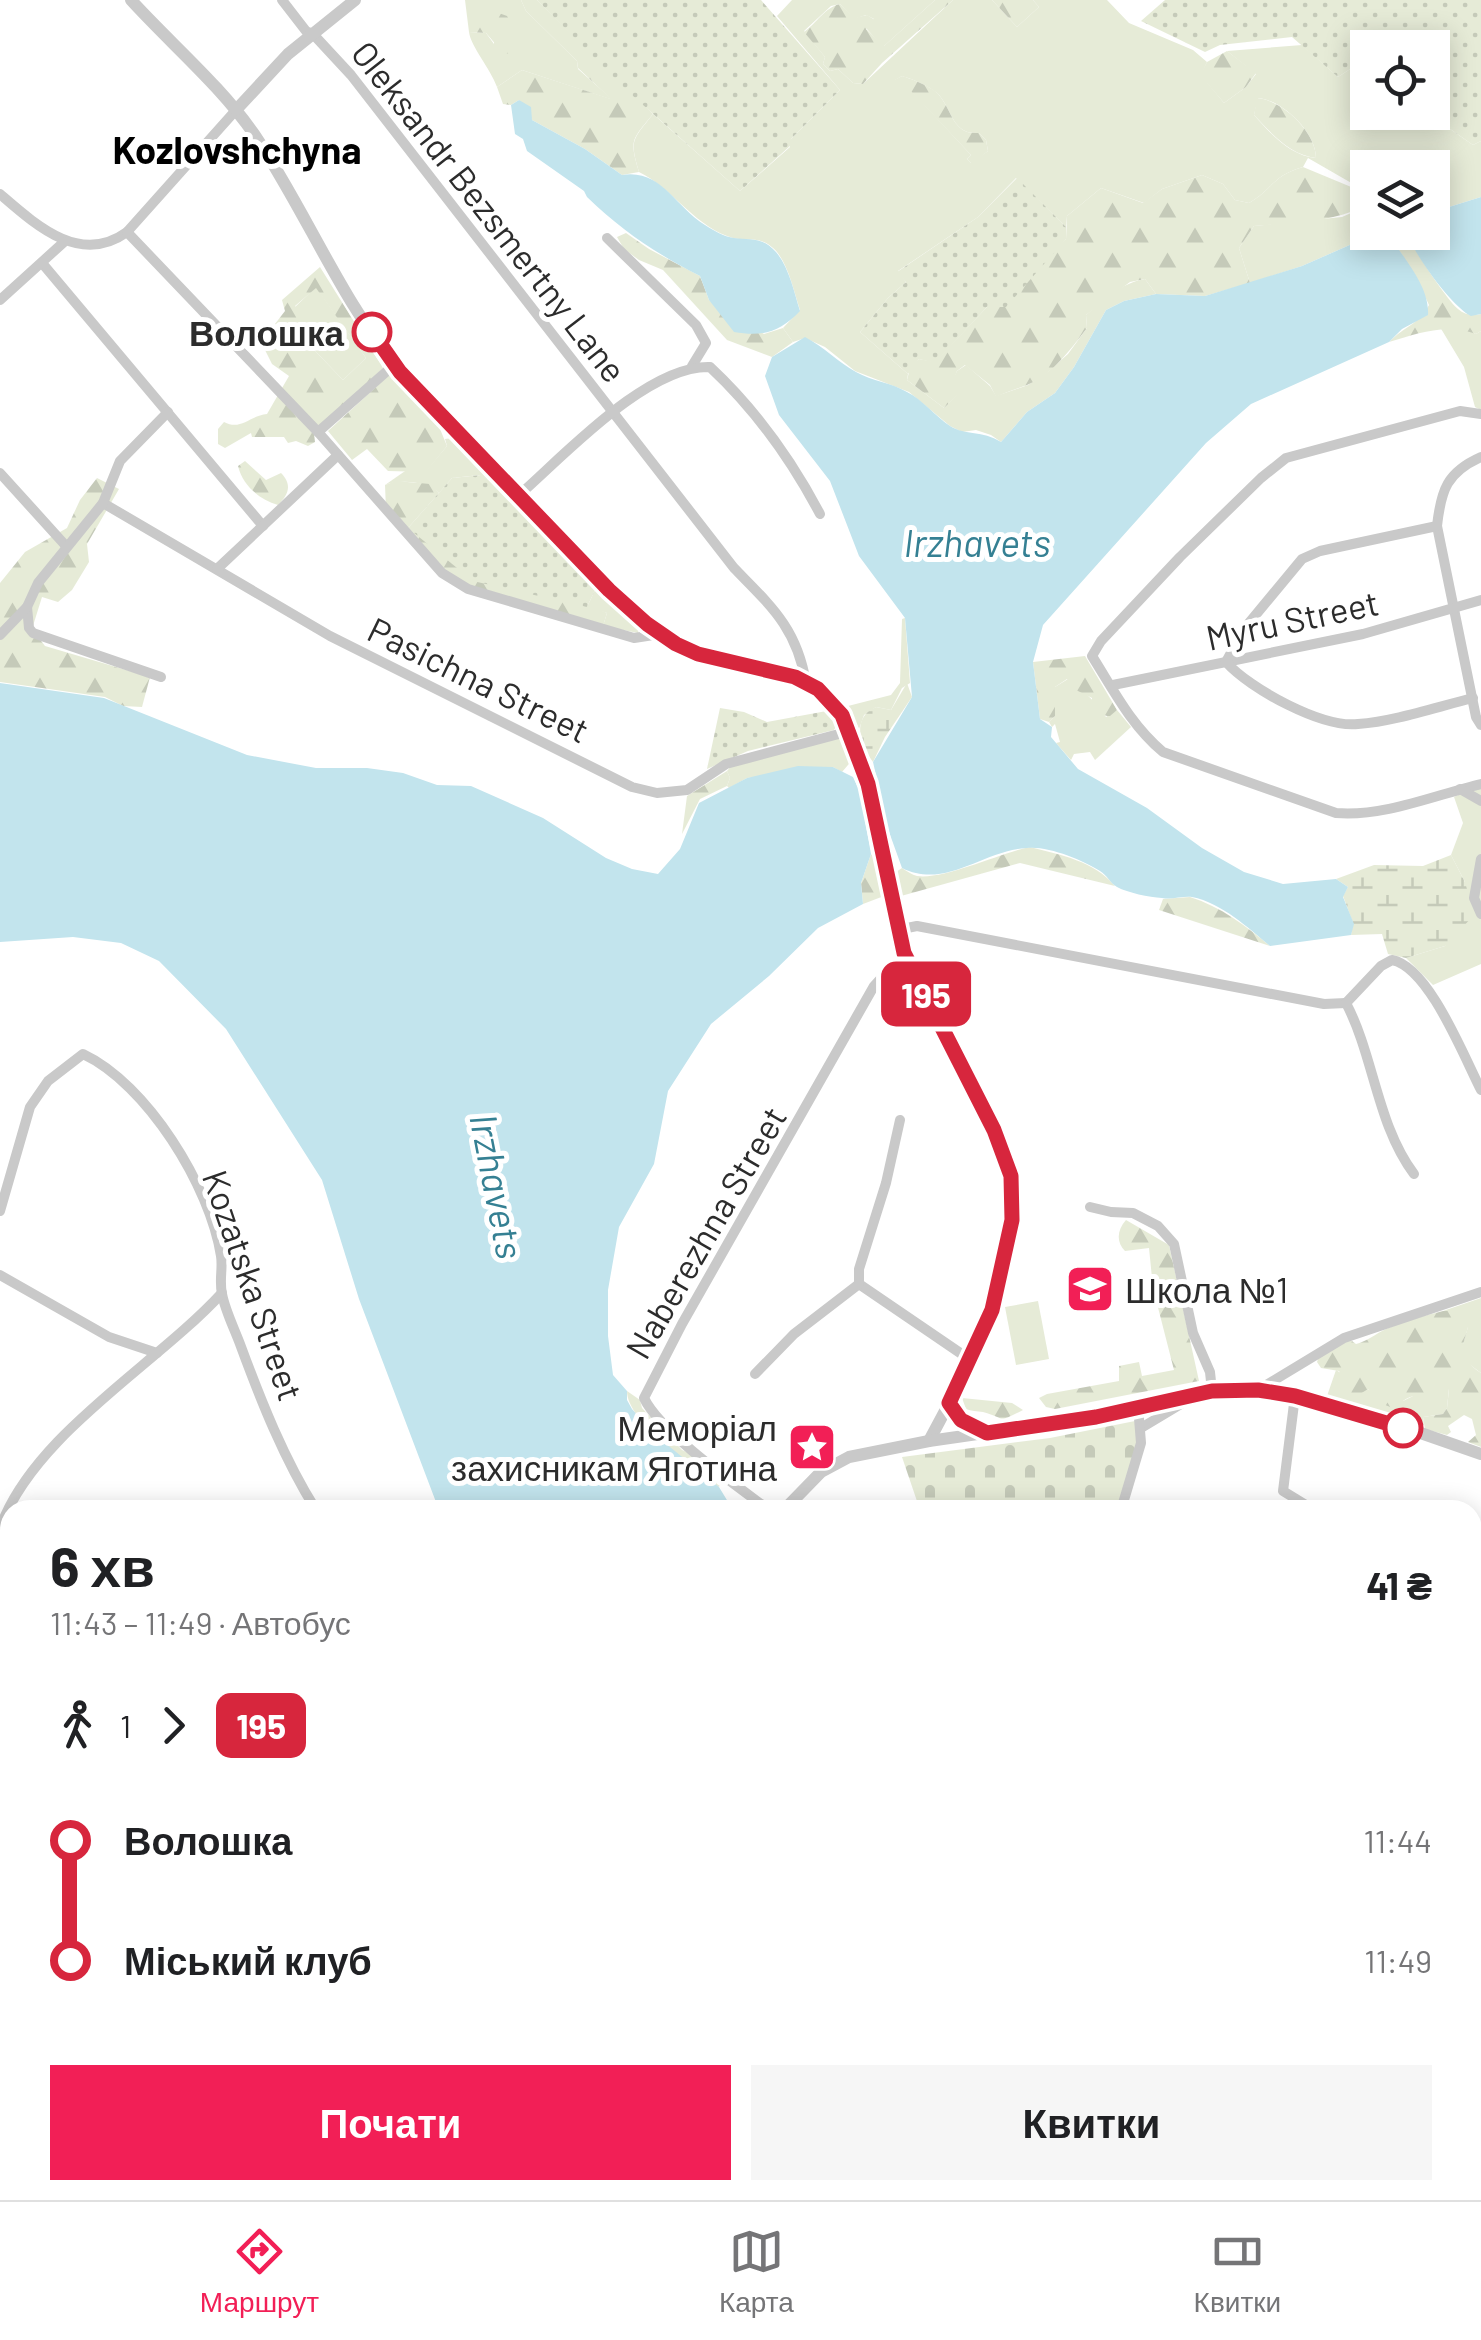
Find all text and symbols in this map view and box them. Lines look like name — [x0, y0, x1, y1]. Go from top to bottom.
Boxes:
map controls — [1350, 30, 1450, 250]
button: locate — [1350, 30, 1450, 130]
street label: Oleksandr Bezsmertny Lane — [344, 32, 636, 390]
district label: Kozlovshchyna — [113, 126, 361, 172]
button: layers — [1350, 150, 1450, 250]
place label: Волошка — [189, 311, 345, 353]
marker: Волошка — [353, 313, 391, 351]
water label: Irzhavets — [904, 519, 1050, 565]
street label: Myru Street — [1202, 580, 1382, 658]
street label: Pasichna Street — [362, 607, 596, 751]
line badge: 195 — [868, 962, 984, 1026]
text: 195 — [901, 973, 951, 1015]
street label: Naberezhna Street — [616, 1099, 794, 1365]
water label: Irzhavets — [461, 1110, 535, 1262]
street label: Kozatska Street — [195, 1164, 313, 1406]
school or university icon: Школа №1 — [1064, 1263, 1116, 1315]
place label: Школа №1 — [1125, 1268, 1288, 1310]
place label: Меморіал захисникам Яготина — [451, 1406, 778, 1488]
unlabelled marker — [1384, 1409, 1422, 1447]
place icon: Меморіал захисникам Яготина — [786, 1421, 838, 1473]
text: 6 хв — [50, 1532, 155, 1598]
text: 41 ₴ — [1366, 1562, 1432, 1608]
text: 11:43 – 11:49 · Автобус — [50, 1603, 351, 1641]
icon: walk — [50, 1698, 105, 1753]
icon: forward — [146, 1698, 201, 1753]
text: 195 — [236, 1704, 286, 1746]
text: 1 — [120, 1706, 131, 1744]
text: Волошка — [124, 1817, 292, 1863]
text: 11:44 — [1363, 1821, 1432, 1859]
text: Міський клуб — [124, 1937, 372, 1983]
text: 11:49 — [1364, 1941, 1432, 1979]
button: Почати — [50, 2065, 731, 2180]
button: Квитки — [751, 2065, 1432, 2180]
tab: Маршрут — [200, 2224, 319, 2319]
tab: Карта — [719, 2224, 794, 2319]
tab: Квитки — [1194, 2224, 1281, 2319]

